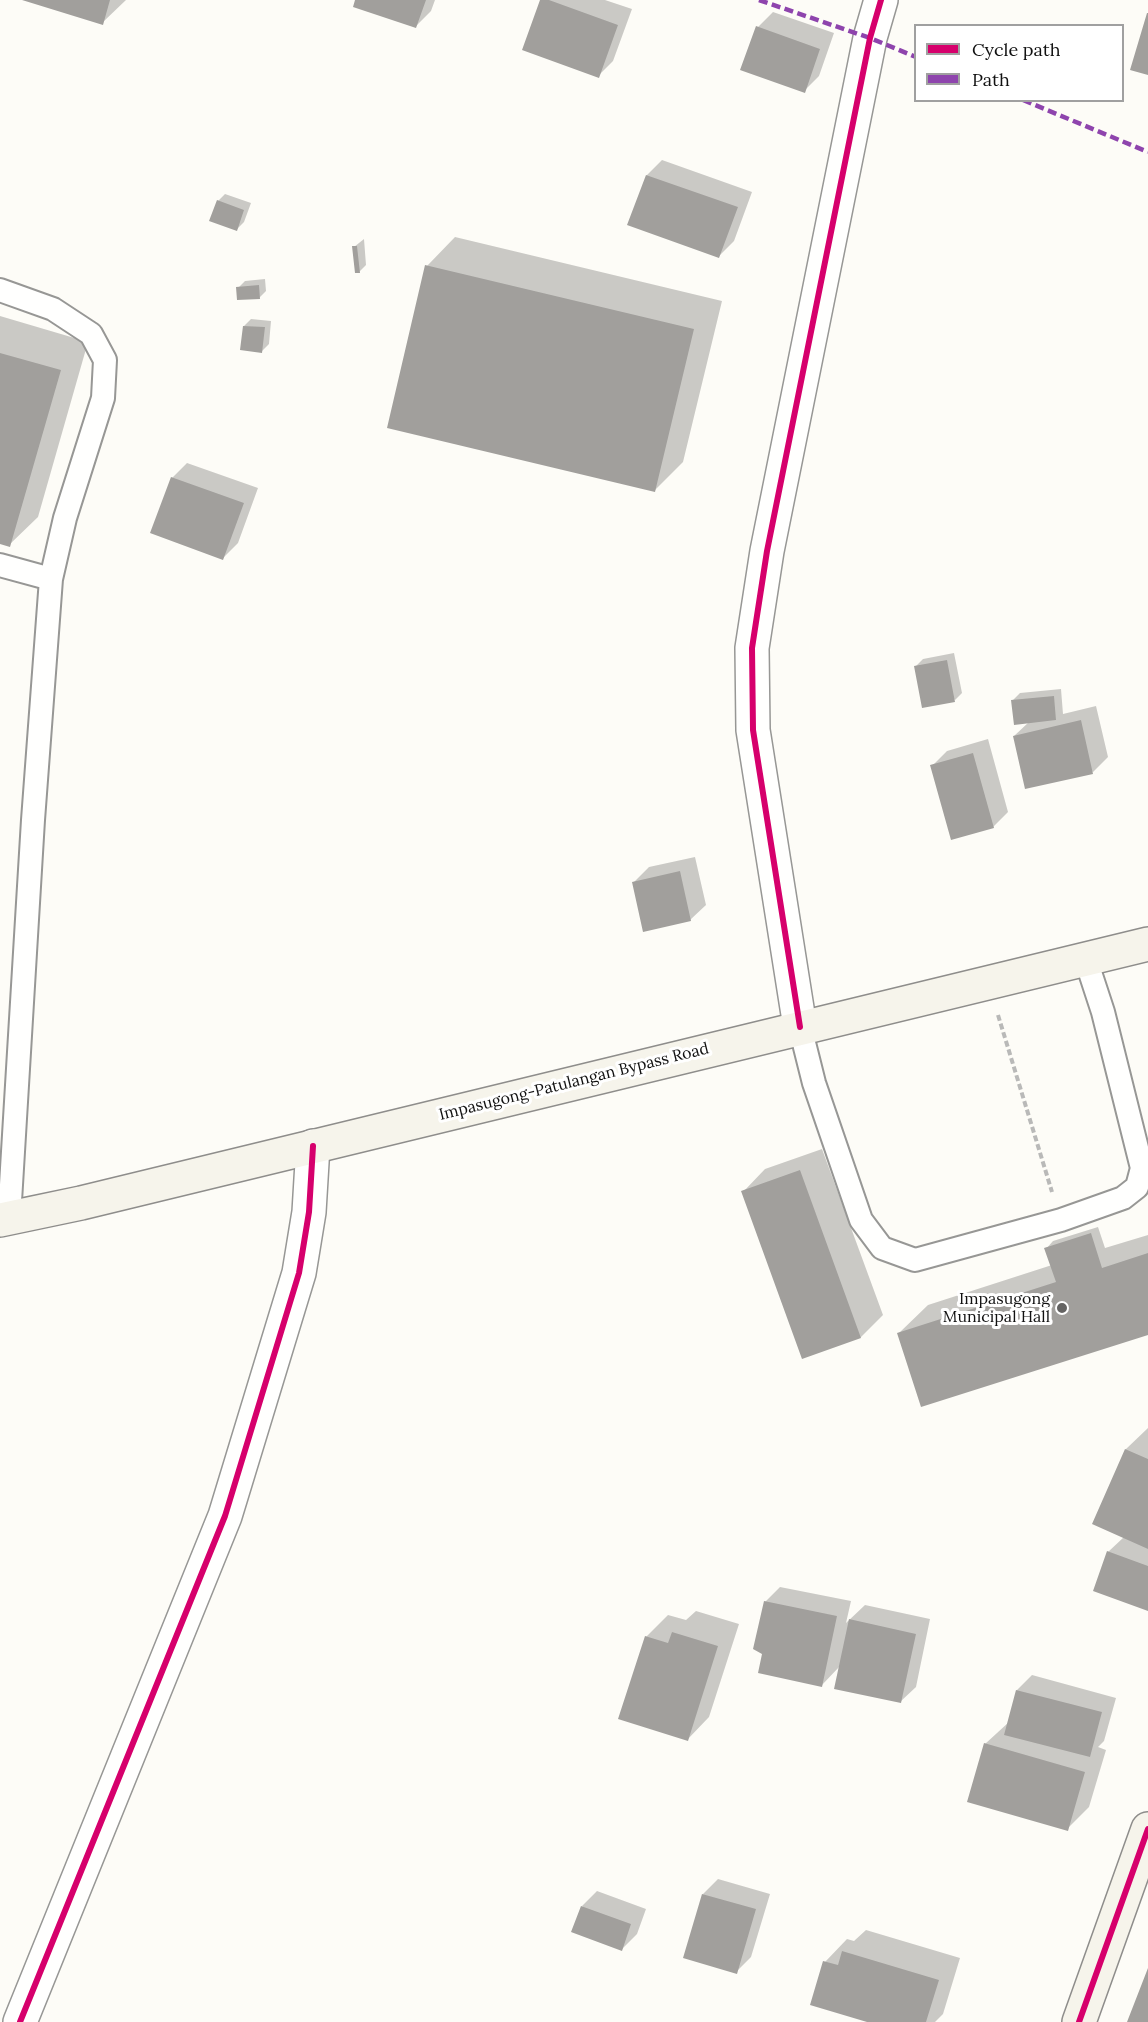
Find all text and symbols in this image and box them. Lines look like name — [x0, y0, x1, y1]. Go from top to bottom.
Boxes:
legend — [914, 24, 1124, 102]
text: Cycle path — [972, 38, 1061, 61]
text: Path — [972, 68, 1010, 91]
street label: Impasugong-Patulangan Bypass Road — [437, 1039, 711, 1125]
place label: Impasugong Municipal Hall — [943, 1289, 1050, 1327]
marker: Impasugong Municipal Hall — [1055, 1301, 1069, 1315]

